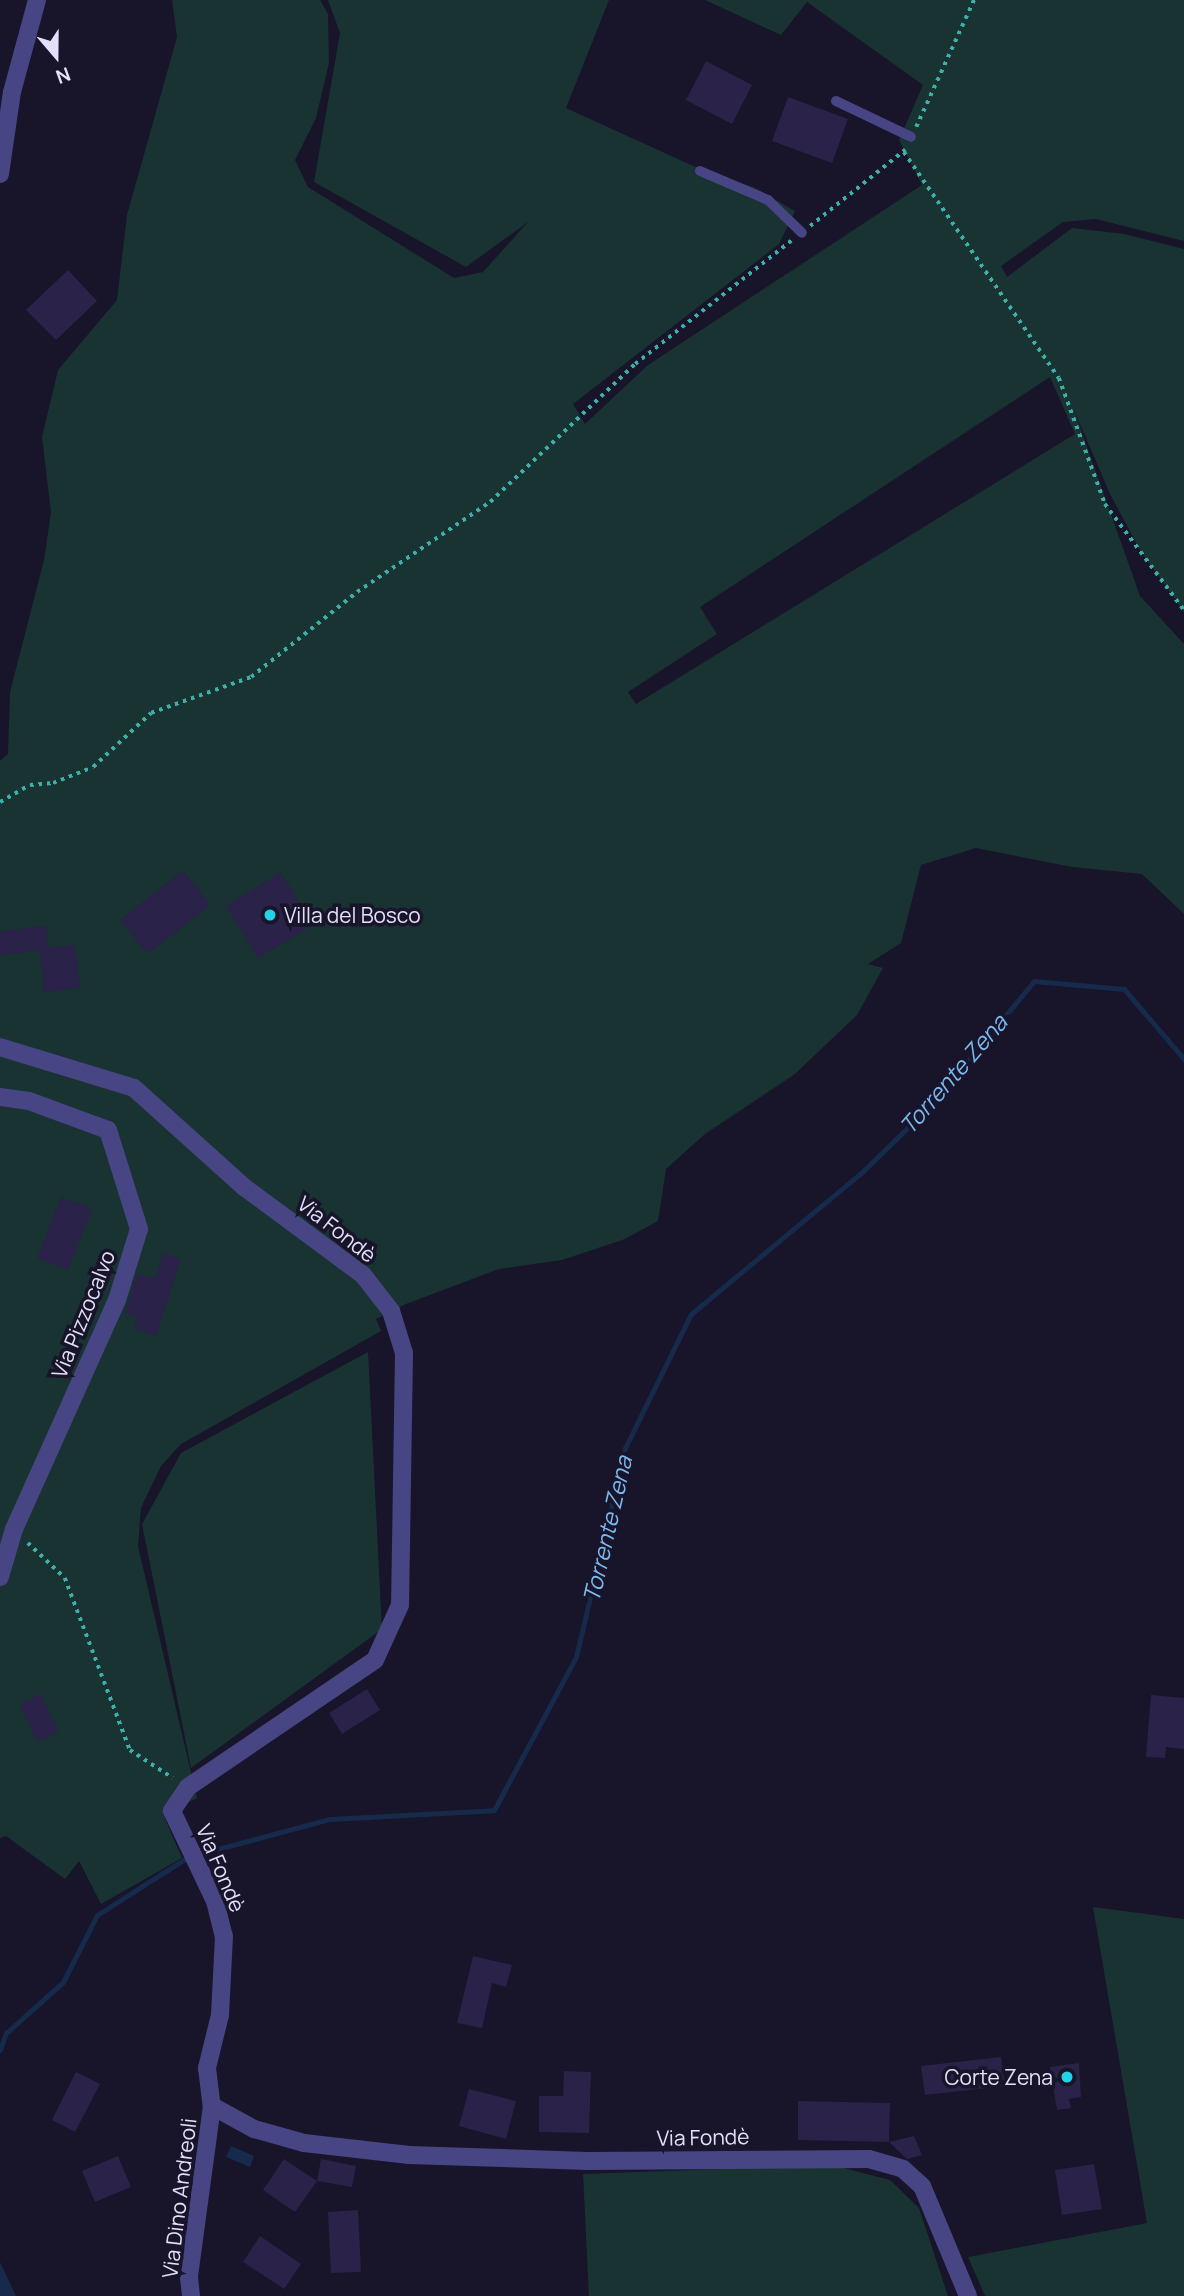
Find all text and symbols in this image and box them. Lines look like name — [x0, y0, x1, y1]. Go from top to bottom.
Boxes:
north arrow — [21, 21, 91, 91]
text: N — [52, 61, 74, 90]
place label: Villa del Bosco — [284, 902, 421, 928]
marker: Villa del Bosco — [262, 907, 278, 923]
water label: Torrente Zena — [894, 1009, 1012, 1139]
street label: Via Fondè — [293, 1190, 381, 1268]
street label: Via Pizzocalvo — [46, 1247, 120, 1381]
water label: Torrente Zena — [577, 1453, 637, 1605]
street label: Via Fondè — [191, 1820, 251, 1916]
place label: Corte Zena — [945, 2064, 1053, 2090]
marker: Corte Zena — [1059, 2069, 1075, 2085]
street label: Via Dino Andreoli — [157, 2117, 201, 2279]
street label: Via Fondè — [656, 2124, 750, 2150]

